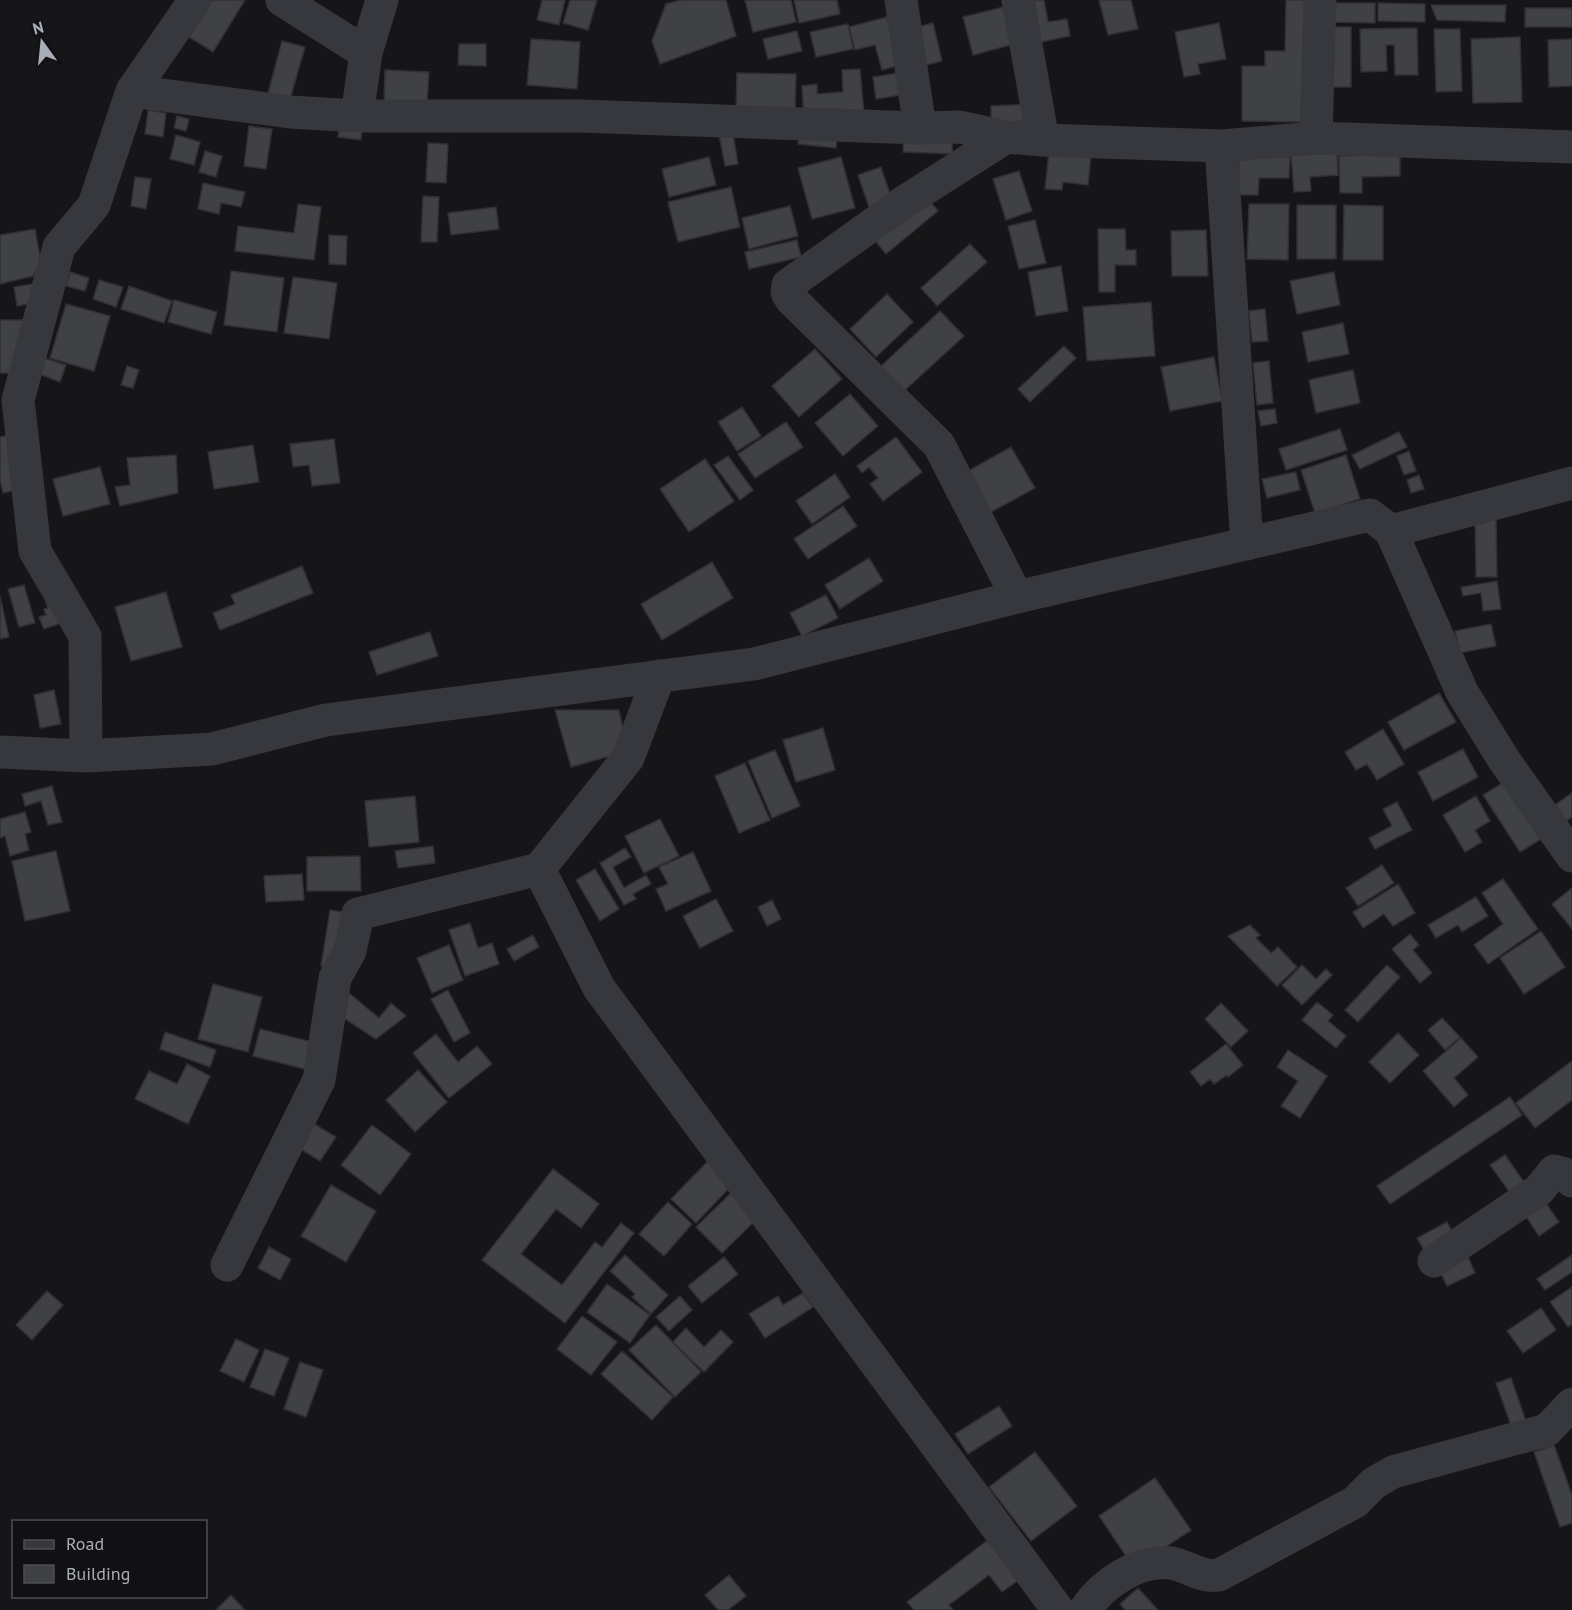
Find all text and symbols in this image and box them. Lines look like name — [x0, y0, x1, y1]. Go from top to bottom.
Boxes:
north arrow — [12, 12, 72, 72]
text: N — [30, 16, 46, 39]
legend — [12, 1520, 207, 1598]
text: Road — [66, 1532, 104, 1555]
text: Building — [66, 1562, 130, 1585]

